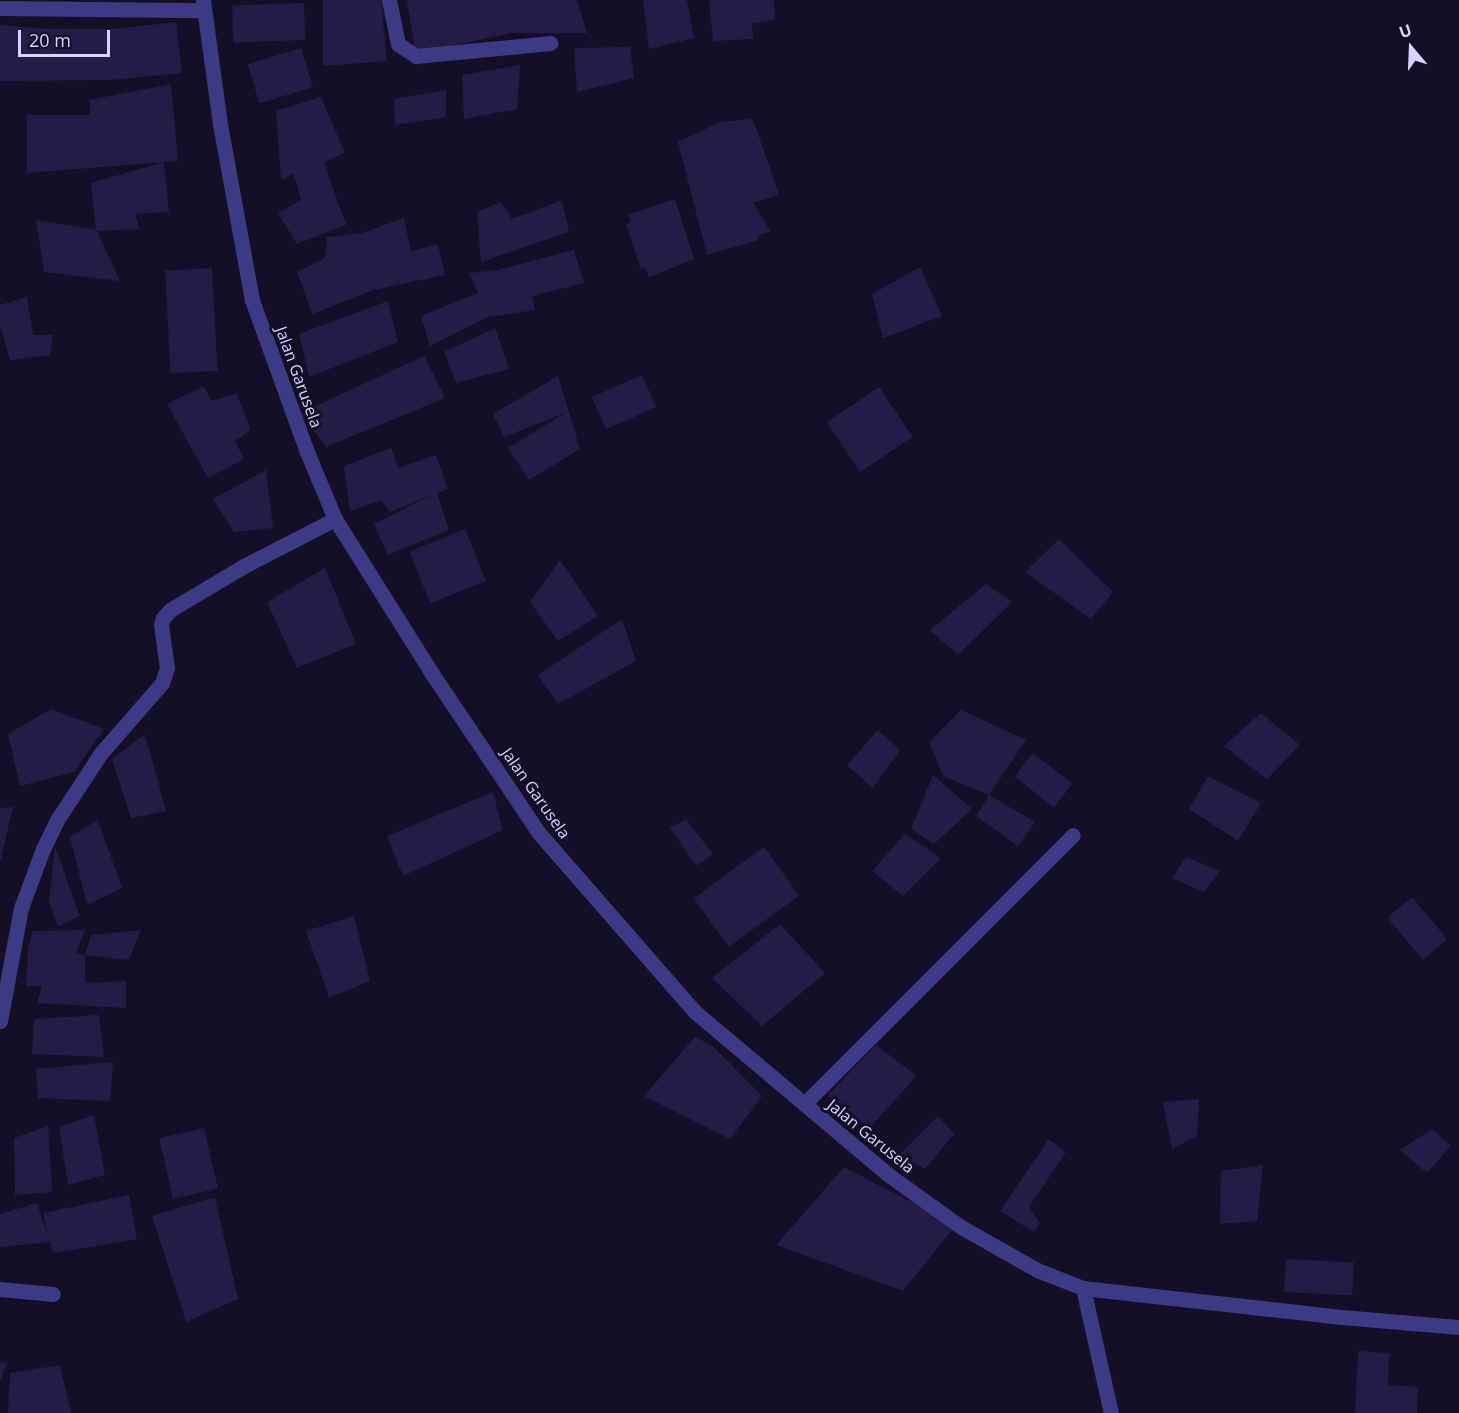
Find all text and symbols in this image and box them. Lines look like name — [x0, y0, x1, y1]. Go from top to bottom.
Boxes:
scale bar — [21, 18, 112, 56]
north arrow — [1381, 18, 1441, 78]
text: U — [1396, 19, 1414, 43]
text: 20 m — [29, 28, 71, 52]
street label: Jalan Garusela — [272, 324, 326, 430]
street label: Jalan Garusela — [498, 744, 574, 842]
street label: Jalan Garusela — [824, 1095, 918, 1177]

